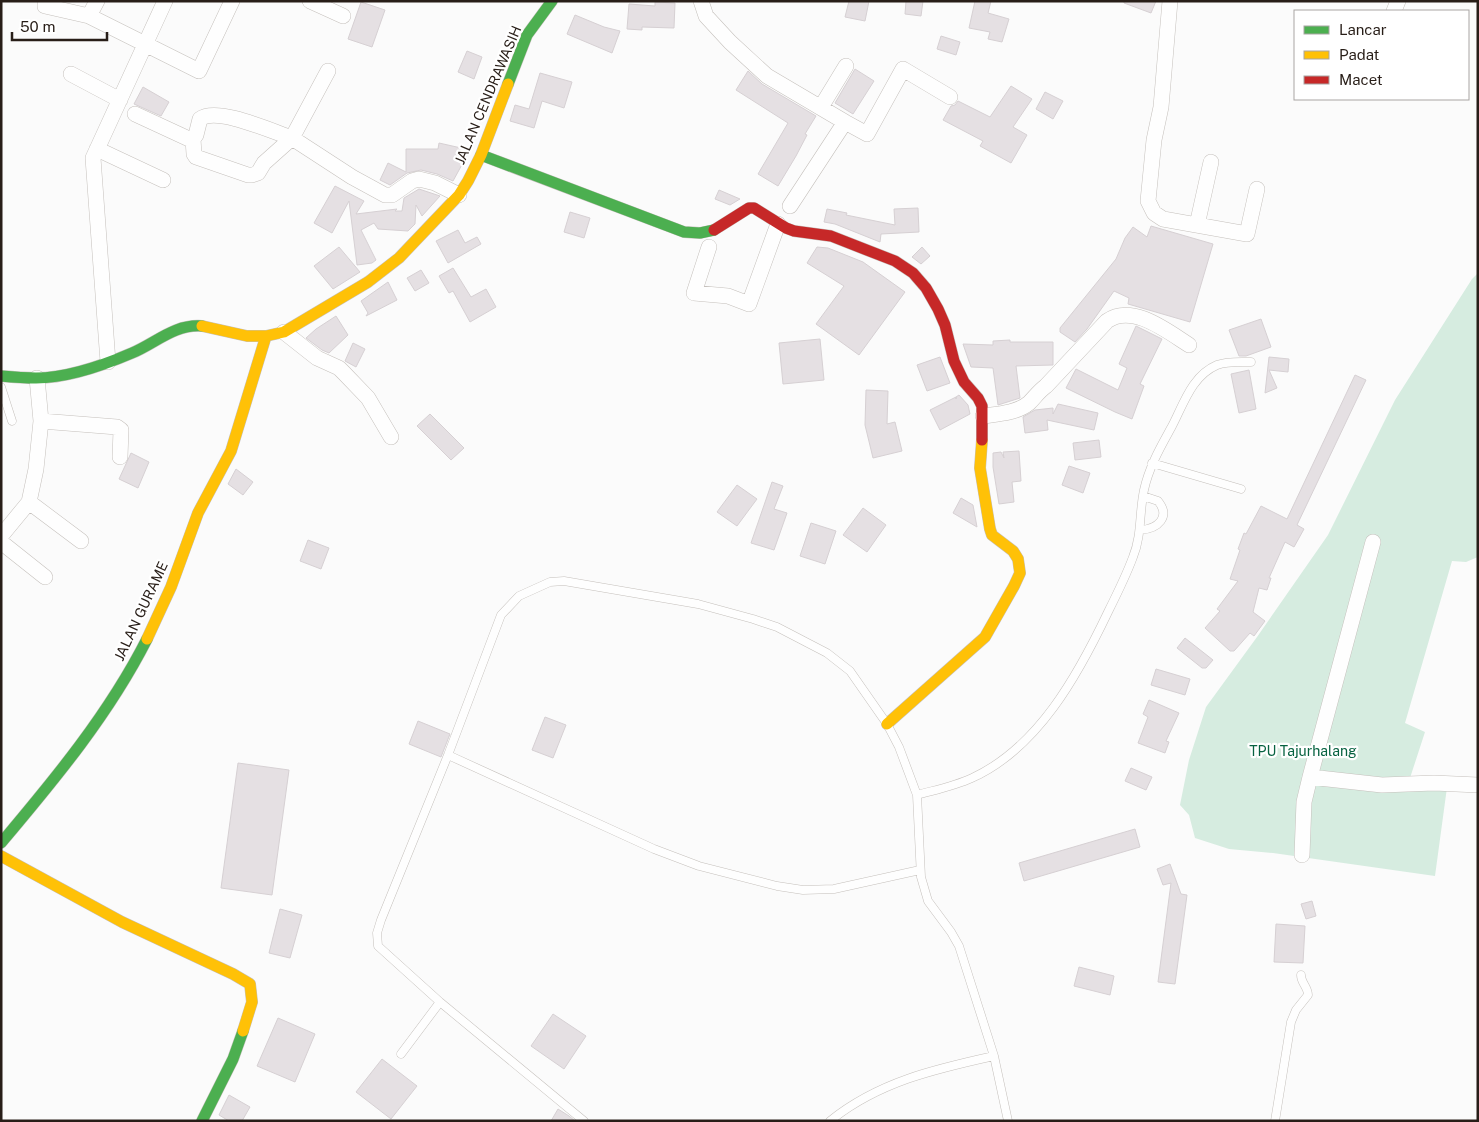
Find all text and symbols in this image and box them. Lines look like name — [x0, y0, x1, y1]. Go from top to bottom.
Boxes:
scale bar — [12, 10, 108, 42]
legend — [1294, 10, 1469, 100]
text: 50 m — [20, 18, 55, 35]
text: Lancar — [1339, 21, 1387, 38]
street label: JALAN CENDRAWASIH — [451, 23, 525, 167]
text: Padat — [1339, 46, 1380, 63]
text: Macet — [1339, 71, 1383, 88]
street label: JALAN GURAME — [111, 559, 171, 663]
park label: TPU Tajurhalang — [1249, 743, 1357, 759]

